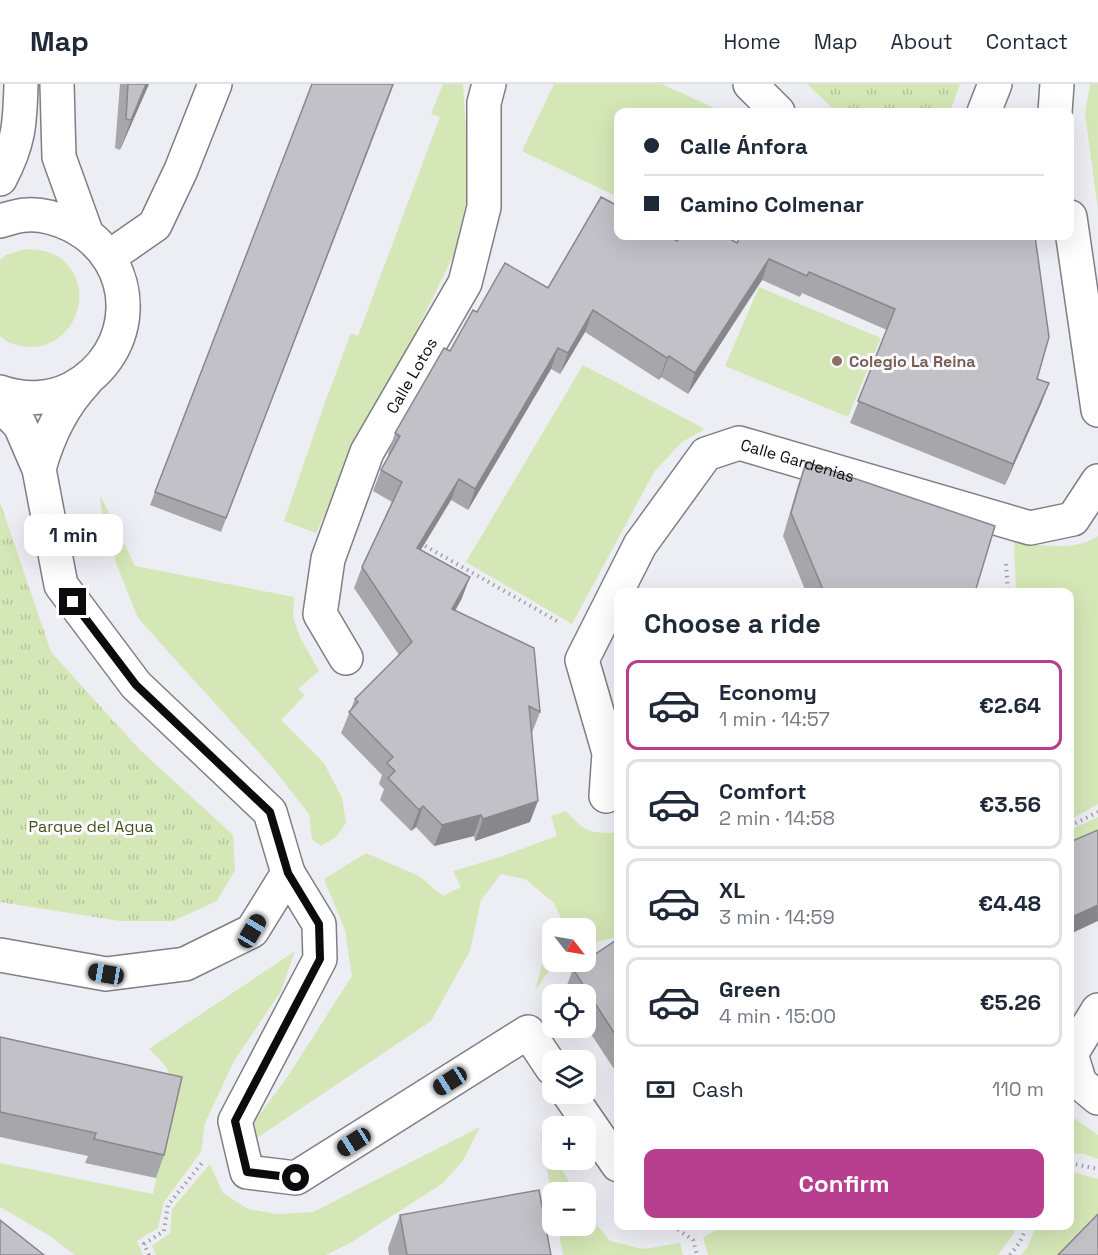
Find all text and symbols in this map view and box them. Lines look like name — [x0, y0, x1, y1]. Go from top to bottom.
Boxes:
text: Map — [30, 23, 89, 59]
text: Home — [723, 28, 781, 55]
text: Map — [814, 28, 858, 55]
text: About — [891, 28, 953, 55]
text: Contact — [986, 28, 1068, 55]
text: Calle Ánfora — [680, 132, 808, 160]
text: Camino Colmenar — [680, 190, 864, 218]
street label: Calle Lotos — [381, 334, 442, 418]
place label: Colegio La Reina — [849, 351, 976, 372]
marker: Colegio La Reina — [830, 354, 844, 368]
street label: Calle Gardenias — [738, 434, 857, 487]
callout: 1 min — [23, 515, 122, 557]
text: 1 min — [49, 522, 98, 548]
route end — [59, 588, 86, 615]
text: Choose a ride — [644, 606, 821, 641]
icon: car — [647, 678, 701, 732]
text: Economy — [719, 678, 817, 706]
text: €2.64 — [979, 691, 1041, 719]
text: 1 min · 14:57 — [719, 706, 830, 732]
icon: car — [647, 777, 701, 831]
text: Comfort — [719, 777, 807, 805]
text: €3.56 — [979, 790, 1041, 818]
text: 2 min · 14:58 — [719, 805, 835, 831]
park label: Parque del Agua — [29, 816, 154, 837]
icon: car — [647, 876, 701, 930]
text: XL — [719, 876, 745, 904]
text: €4.48 — [978, 889, 1041, 917]
text: 3 min · 14:59 — [719, 904, 835, 930]
car — [235, 911, 269, 951]
north arrow — [542, 918, 596, 972]
map controls — [542, 918, 596, 1236]
car — [87, 962, 125, 986]
icon: car — [647, 975, 701, 1029]
text: Green — [719, 975, 781, 1003]
button: locate — [542, 984, 596, 1038]
text: €5.26 — [980, 988, 1041, 1016]
text: 4 min · 15:00 — [719, 1003, 836, 1029]
button: layers — [542, 1050, 596, 1104]
car — [430, 1064, 470, 1098]
icon: cash — [644, 1073, 677, 1106]
text: Cash — [692, 1075, 744, 1103]
text: 110 m — [992, 1076, 1044, 1102]
button: + — [542, 1116, 596, 1170]
car — [334, 1125, 374, 1159]
button: Confirm — [644, 1149, 1044, 1218]
route start — [282, 1164, 309, 1191]
button: − — [542, 1182, 596, 1236]

